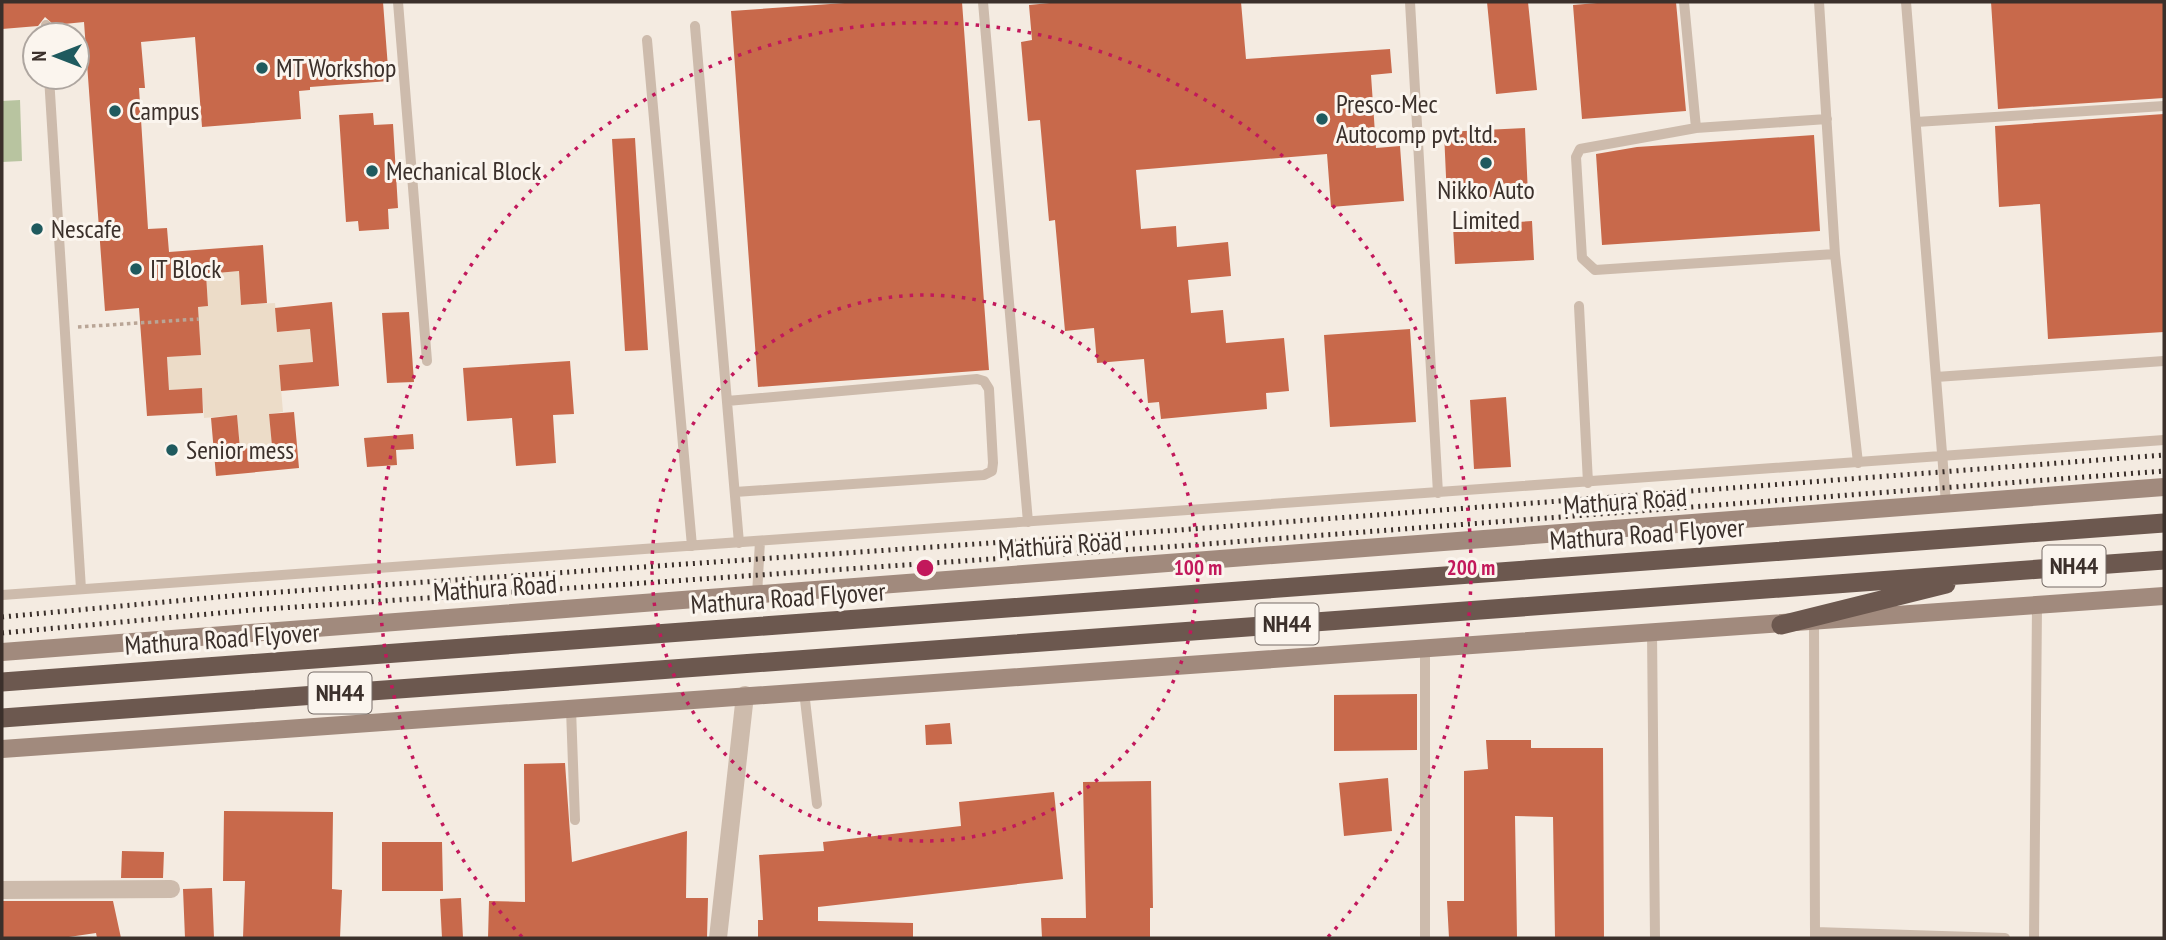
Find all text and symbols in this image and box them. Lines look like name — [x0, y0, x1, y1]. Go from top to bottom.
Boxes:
north arrow — [21, 21, 91, 91]
text: N — [27, 51, 51, 61]
place label: MT Workshop — [276, 51, 396, 84]
marker: MT Workshop — [254, 60, 270, 76]
place label: Presco-Mec Autocomp pvt. ltd. — [1336, 87, 1497, 150]
place label: Campus — [129, 94, 199, 127]
marker: Campus — [107, 103, 123, 119]
marker: Presco-Mec Autocomp pvt. ltd. — [1314, 111, 1330, 127]
place label: Mechanical Block — [386, 154, 541, 187]
marker: Nikko Auto Limited — [1478, 155, 1494, 171]
marker: Mechanical Block — [364, 163, 380, 179]
place label: Nikko Auto Limited — [1437, 173, 1535, 236]
place label: Nescafe — [51, 212, 121, 245]
marker: Nescafe — [29, 221, 45, 237]
place label: IT Block — [150, 252, 221, 285]
marker: IT Block — [128, 261, 144, 277]
place label: Senior mess — [186, 433, 294, 466]
marker: Senior mess — [164, 442, 180, 458]
street label: Mathura Road — [1562, 480, 1688, 521]
street label: Mathura Road Flyover — [1548, 510, 1745, 557]
street label: Mathura Road — [997, 524, 1123, 565]
road number: NH44 — [2042, 546, 2106, 586]
text: 100 m — [1174, 554, 1222, 581]
text: 200 m — [1447, 554, 1495, 581]
centre of rings — [913, 556, 937, 580]
street label: Mathura Road — [432, 567, 558, 608]
street label: Mathura Road Flyover — [689, 574, 886, 621]
road number: NH44 — [1256, 604, 1318, 644]
street label: Mathura Road Flyover — [123, 615, 320, 662]
road number: NH44 — [308, 672, 372, 714]

